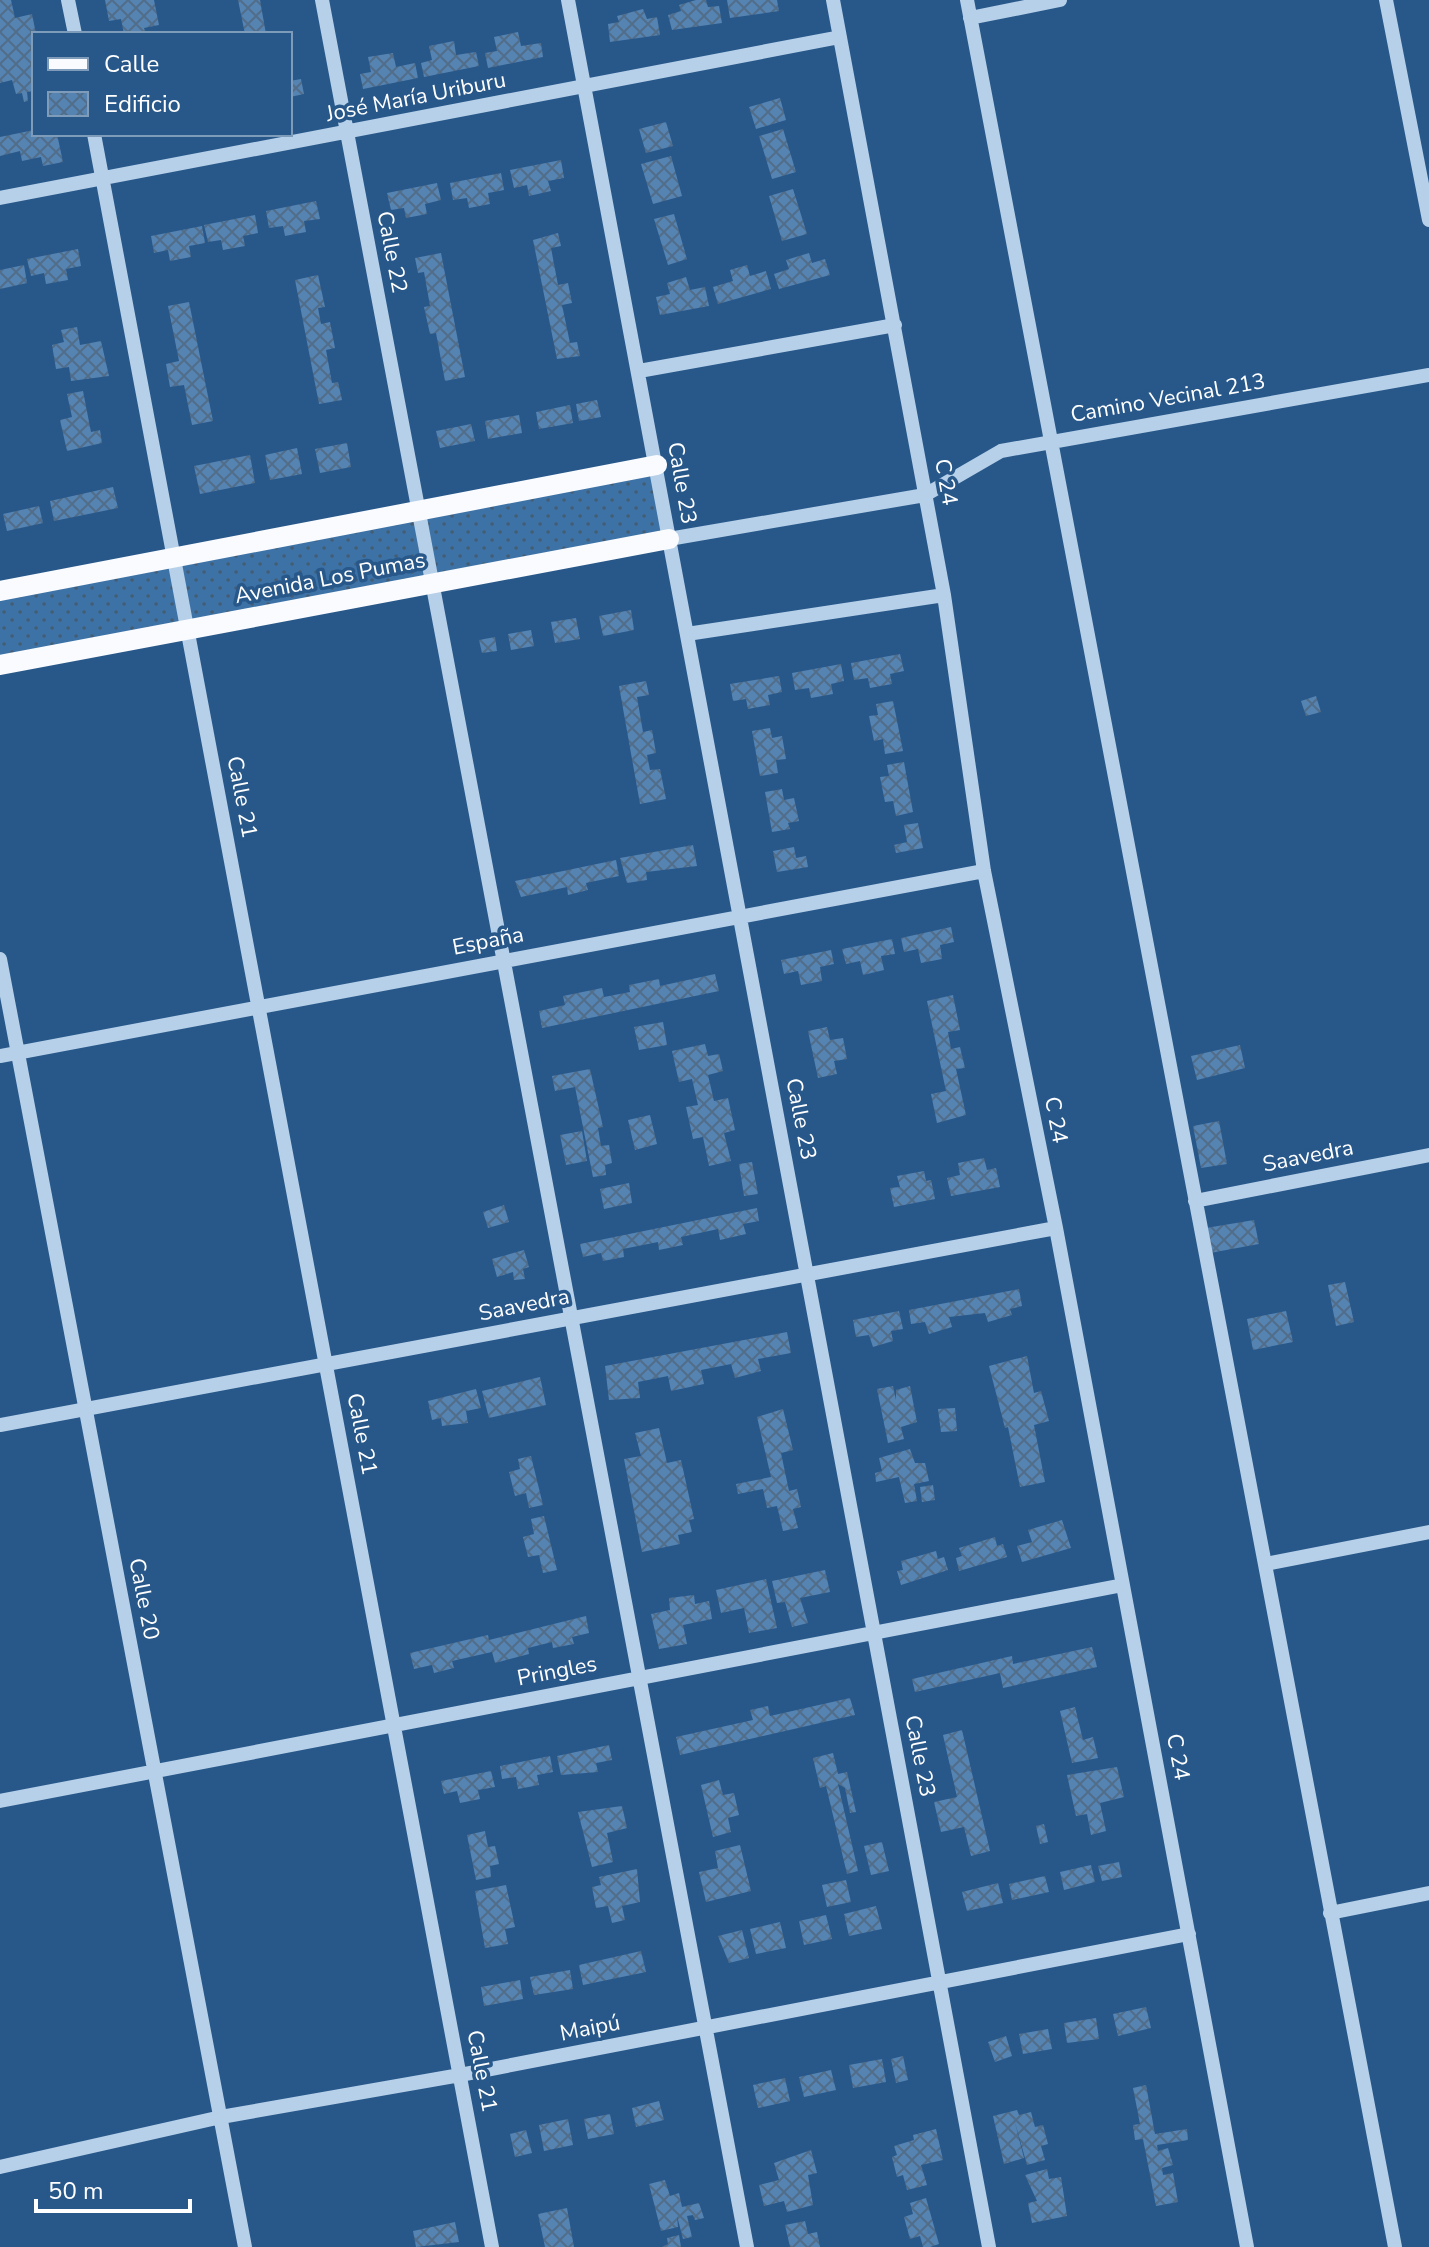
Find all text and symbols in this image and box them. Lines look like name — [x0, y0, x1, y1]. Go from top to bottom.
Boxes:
legend — [32, 32, 292, 136]
text: Calle — [104, 48, 159, 80]
street label: José María Uriburu — [323, 65, 508, 129]
text: Edificio — [104, 88, 181, 120]
street label: Calle 22 — [369, 209, 415, 295]
street label: Camino Vecinal 213 — [1068, 366, 1268, 430]
street label: Calle 23 — [660, 440, 704, 526]
street label: C 24 — [927, 456, 965, 508]
street label: Avenida Los Pumas — [232, 545, 428, 611]
street label: Calle 21 — [219, 754, 265, 840]
street label: España — [450, 919, 526, 963]
street label: Calle 23 — [778, 1076, 824, 1162]
street label: C 24 — [1037, 1094, 1075, 1146]
street label: Saavedra — [1260, 1133, 1356, 1179]
street label: Saavedra — [476, 1282, 572, 1328]
street label: Calle 21 — [339, 1391, 385, 1477]
street label: Calle 20 — [121, 1556, 167, 1642]
street label: Pringles — [514, 1649, 600, 1693]
street label: Calle 23 — [897, 1713, 943, 1799]
street label: C 24 — [1159, 1731, 1197, 1783]
street label: Maipú — [557, 2007, 623, 2049]
street label: Calle 21 — [459, 2028, 505, 2114]
scale bar — [36, 2163, 190, 2213]
text: 50 m — [48, 2175, 104, 2207]

